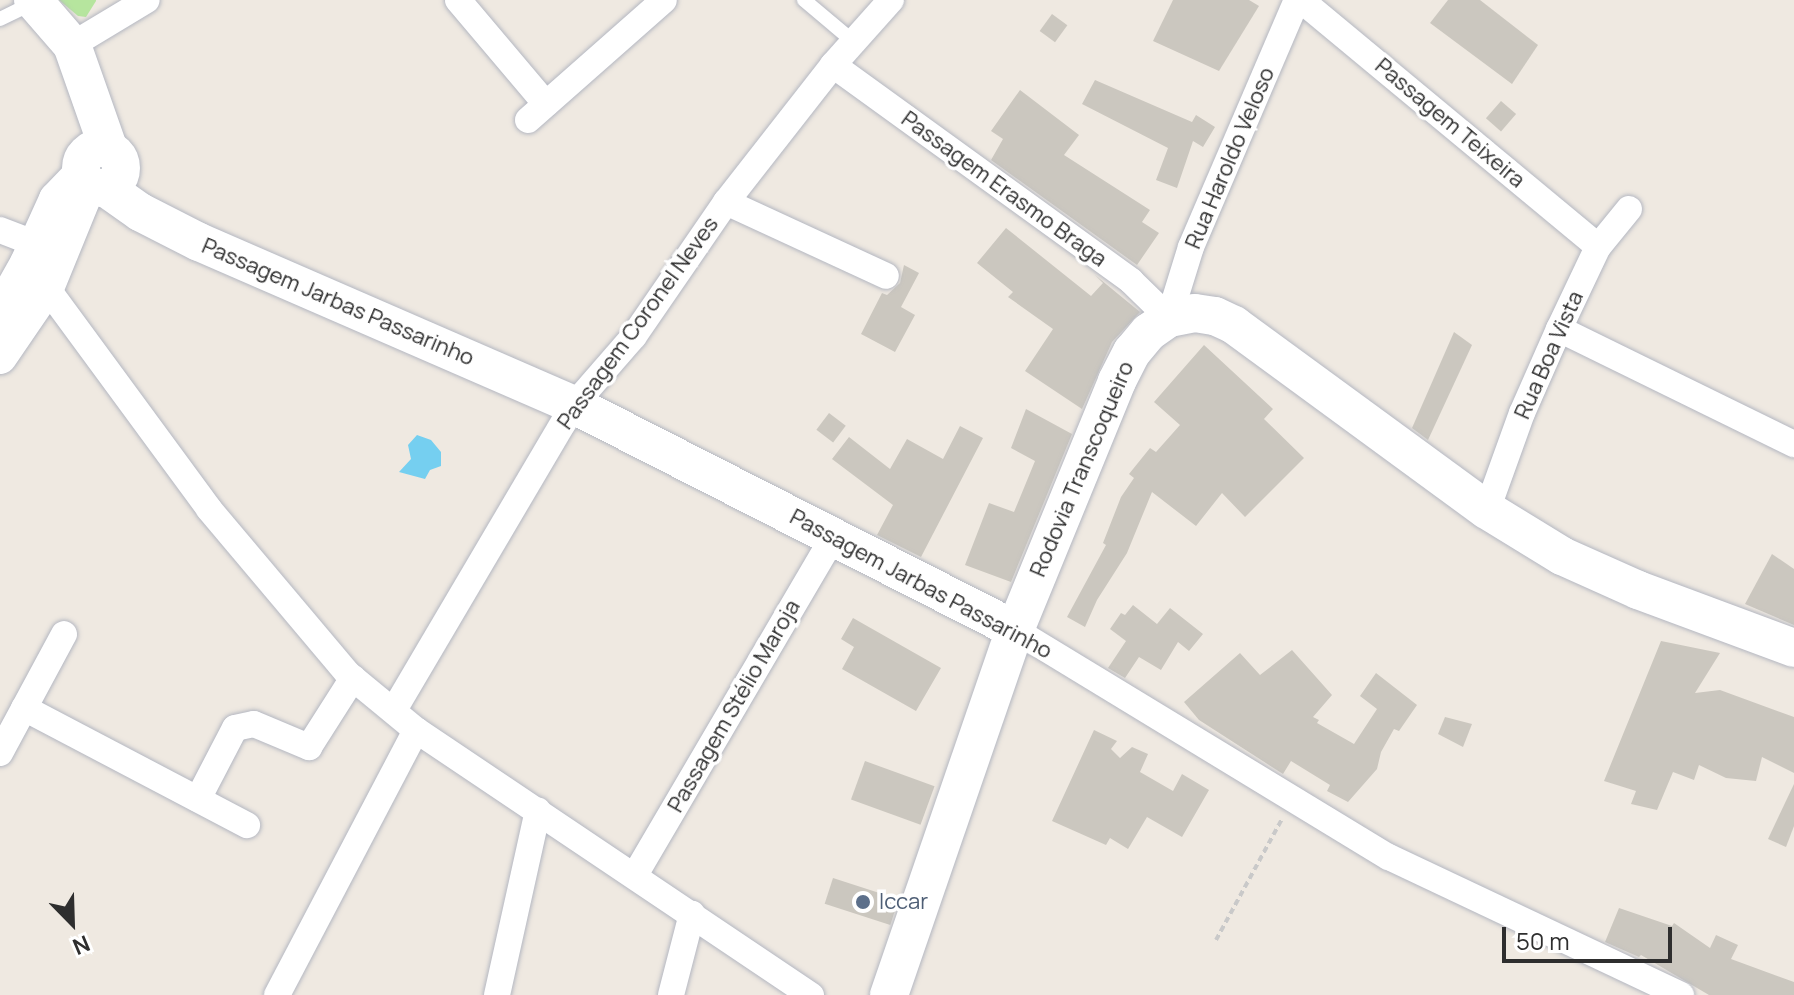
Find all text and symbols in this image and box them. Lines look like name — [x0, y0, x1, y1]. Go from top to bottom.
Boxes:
street label: Passagem Teixeira — [1370, 53, 1530, 193]
street label: Rua Haroldo Veloso — [1180, 63, 1280, 253]
street label: Passagem Erasmo Braga — [896, 106, 1112, 272]
street label: Passagem Coronel Neves — [552, 212, 724, 434]
street label: Passagem Jarbas Passarinho — [198, 233, 478, 371]
street label: Rua Boa Vista — [1509, 287, 1589, 423]
street label: Rodovia Transcoqueiro — [1025, 357, 1139, 581]
street label: Passagem Jarbas Passarinho — [785, 504, 1057, 664]
street label: Passagem Stélio Maroja — [662, 595, 806, 817]
north arrow — [32, 883, 112, 963]
place label: Iccar — [879, 889, 928, 915]
marker: Iccar — [854, 893, 872, 911]
scale bar — [1506, 911, 1676, 961]
text: 50 m — [1516, 924, 1570, 957]
text: N — [68, 928, 95, 962]

